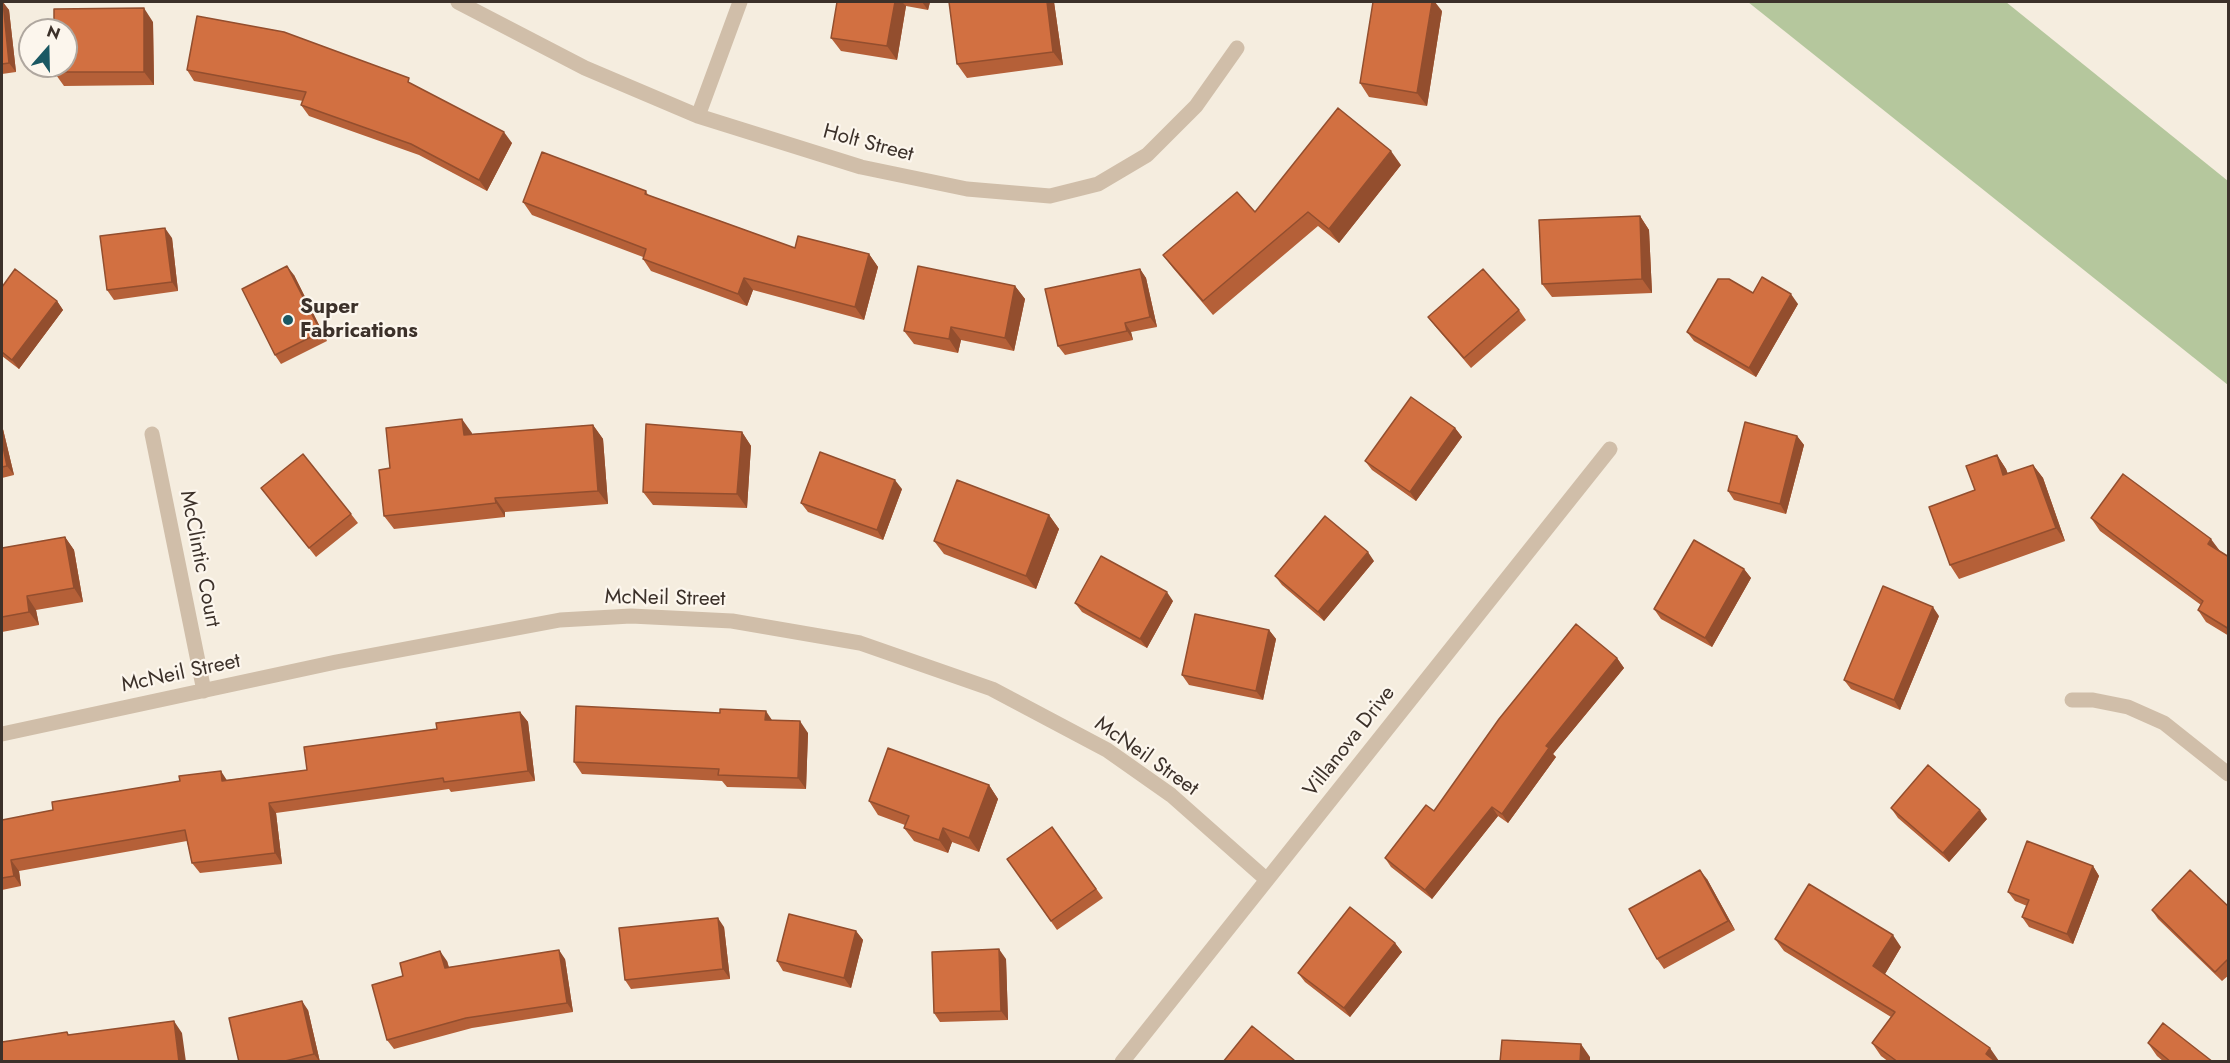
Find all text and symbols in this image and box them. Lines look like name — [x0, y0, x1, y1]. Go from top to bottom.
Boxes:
north arrow — [18, 18, 78, 78]
text: N — [44, 20, 64, 45]
street label: Holt Street — [820, 120, 916, 168]
place label: Super Fabrications — [300, 295, 418, 345]
marker: Super Fabrications — [281, 313, 295, 327]
street label: McClintic Court — [173, 489, 225, 629]
street label: McNeil Street — [604, 585, 726, 613]
street label: McNeil Street — [119, 649, 243, 699]
street label: Villanova Drive — [1299, 682, 1401, 802]
street label: McNeil Street — [1089, 712, 1203, 802]

